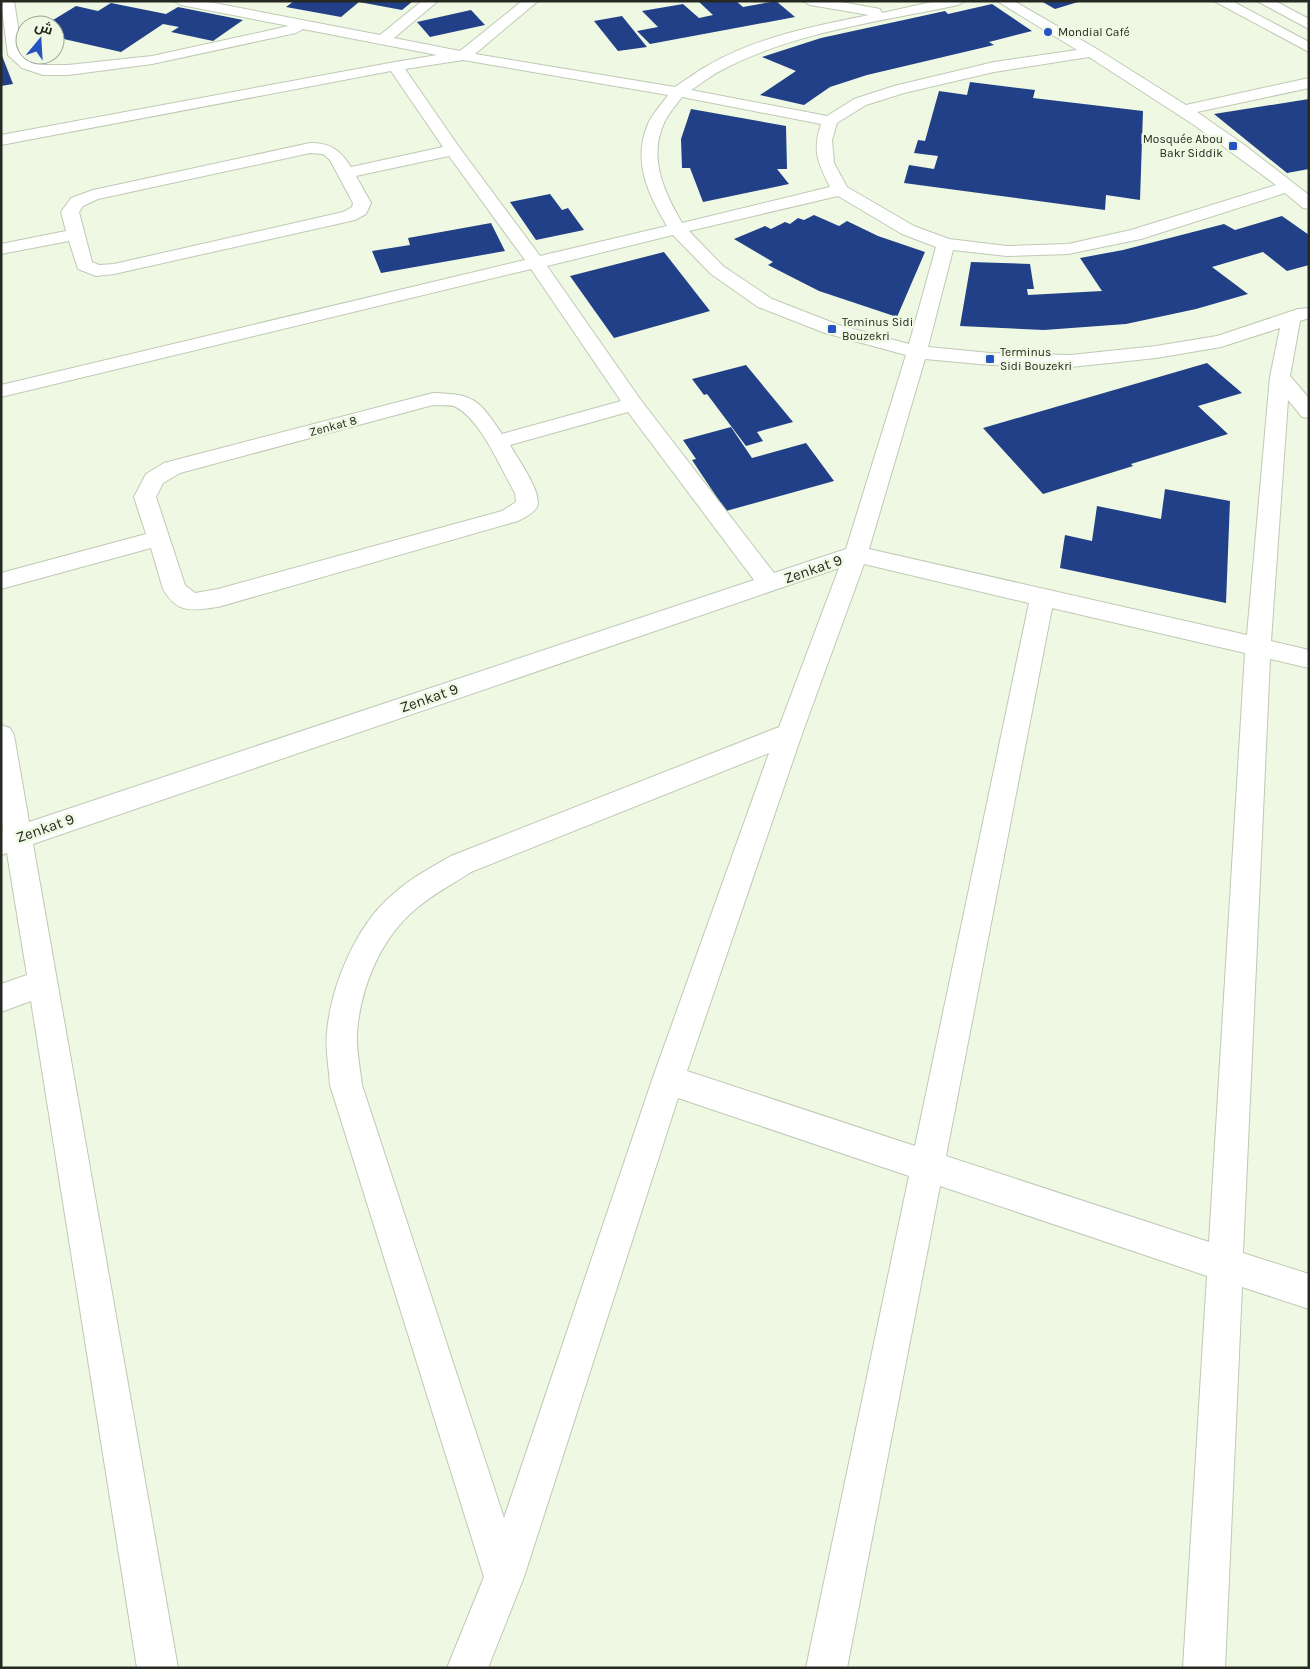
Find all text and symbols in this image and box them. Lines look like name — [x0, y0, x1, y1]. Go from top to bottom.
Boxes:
north arrow — [15, 15, 65, 65]
text: ش — [33, 17, 55, 39]
place label: Mondial Café — [1058, 25, 1130, 39]
marker: Mondial Café — [1042, 26, 1054, 38]
place label: Mosquée Abou Bakr Siddik — [1143, 132, 1223, 160]
marker: Mosquée Abou Bakr Siddik — [1227, 140, 1239, 152]
place label: Teminus Sidi Bouzekri — [842, 315, 913, 343]
marker: Teminus Sidi Bouzekri — [826, 323, 838, 335]
place label: Terminus Sidi Bouzekri — [1000, 345, 1072, 373]
marker: Terminus Sidi Bouzekri — [984, 353, 996, 365]
street label: Zenkat 8 — [308, 413, 358, 439]
street label: Zenkat 9 — [782, 551, 844, 587]
street label: Zenkat 9 — [398, 680, 460, 716]
street label: Zenkat 9 — [14, 810, 76, 846]

